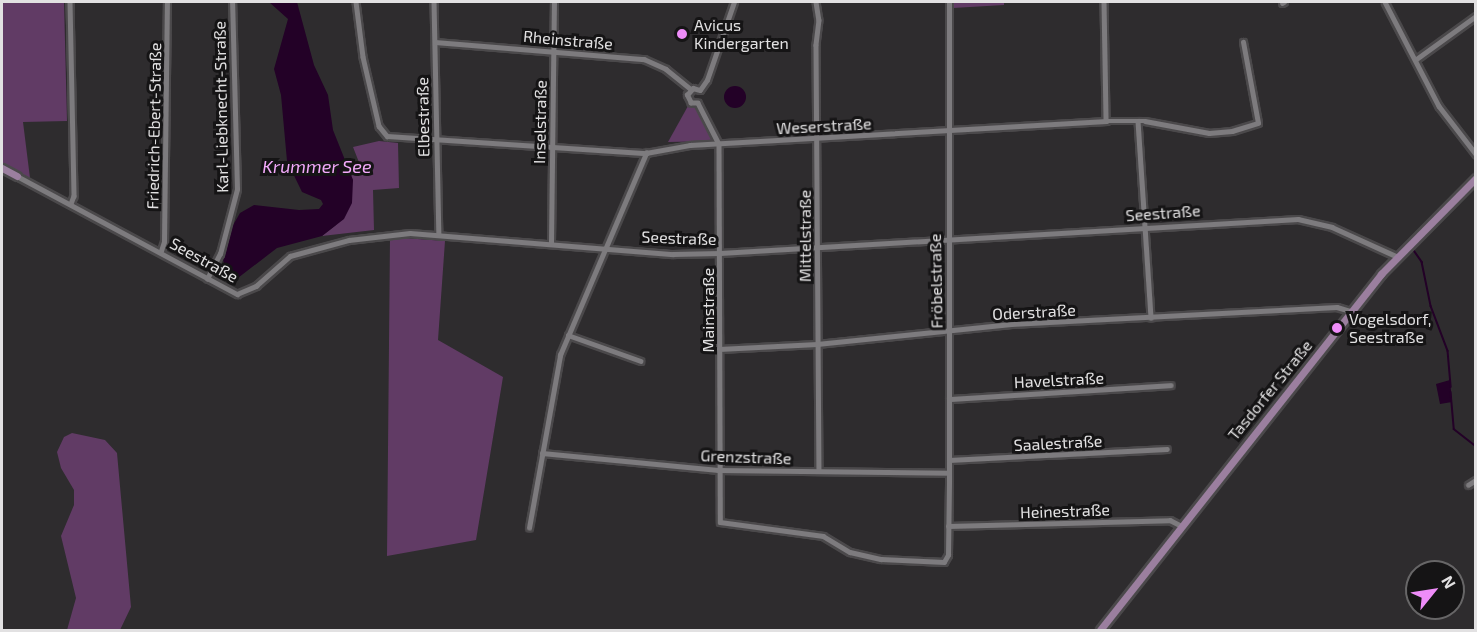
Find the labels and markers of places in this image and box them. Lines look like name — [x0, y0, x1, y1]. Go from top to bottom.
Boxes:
place label: Avicus Kindergarten — [694, 15, 789, 53]
marker: Avicus Kindergarten — [675, 27, 689, 41]
place label: Vogelsdorf, Seestraße — [1349, 309, 1431, 347]
marker: Vogelsdorf, Seestraße — [1330, 321, 1344, 335]

